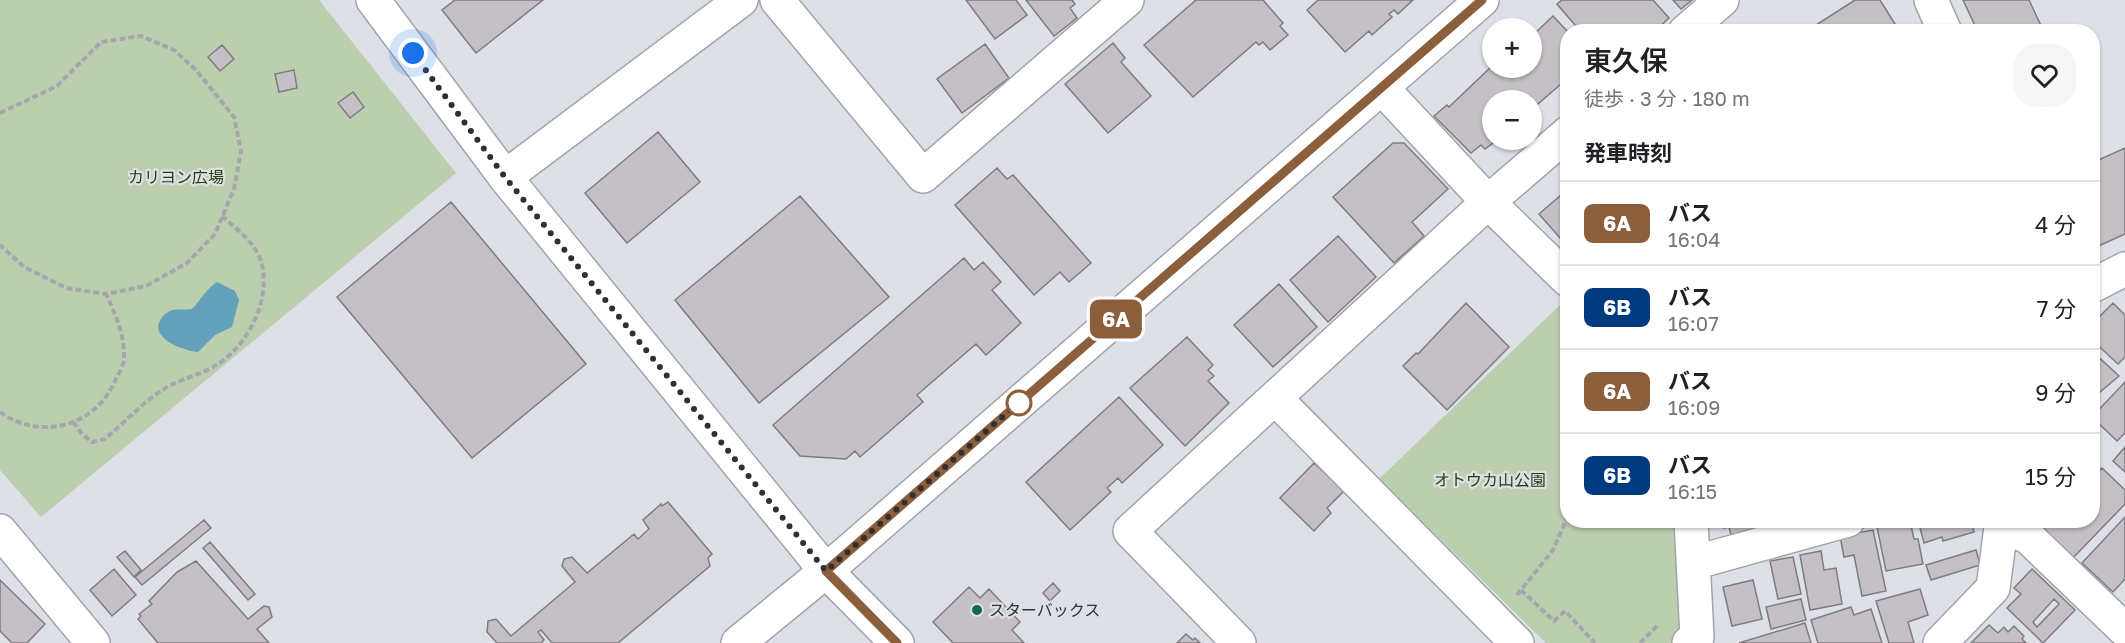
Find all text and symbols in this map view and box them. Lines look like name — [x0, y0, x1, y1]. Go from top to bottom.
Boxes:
map controls — [1482, 18, 1542, 150]
button: + — [1482, 18, 1542, 78]
your location — [398, 38, 428, 68]
text: 東久保 — [1584, 44, 1668, 77]
button: heart — [2013, 44, 2076, 107]
text: 徒歩 · 3 分 · 180 m — [1584, 86, 1750, 110]
button: − — [1482, 90, 1542, 150]
text: 発車時刻 — [1584, 139, 1672, 166]
park label: カリヨン広場 — [128, 167, 224, 187]
text: バス — [1668, 199, 1712, 226]
text: 6A — [1603, 210, 1631, 236]
text: 4 分 — [2035, 211, 2076, 238]
text: 16:04 — [1668, 227, 1720, 251]
text: バス — [1668, 283, 1712, 310]
text: 6B — [1603, 294, 1631, 320]
text: 7 分 — [2037, 295, 2076, 322]
line badge: 6A — [1089, 300, 1143, 338]
text: 6A — [1102, 306, 1130, 332]
text: 16:07 — [1668, 311, 1719, 335]
text: バス — [1668, 367, 1712, 394]
text: 6A — [1603, 378, 1631, 404]
text: 9 分 — [2035, 379, 2076, 406]
unlabelled marker — [1006, 390, 1032, 416]
text: 16:09 — [1668, 395, 1720, 419]
text: バス — [1668, 451, 1712, 478]
text: 6B — [1603, 462, 1631, 488]
text: 15 分 — [2025, 463, 2076, 490]
park label: オトウカ山公園 — [1434, 470, 1546, 490]
text: 16:15 — [1668, 479, 1717, 503]
place label: スターバックス — [989, 600, 1100, 620]
marker: スターバックス — [970, 603, 984, 617]

